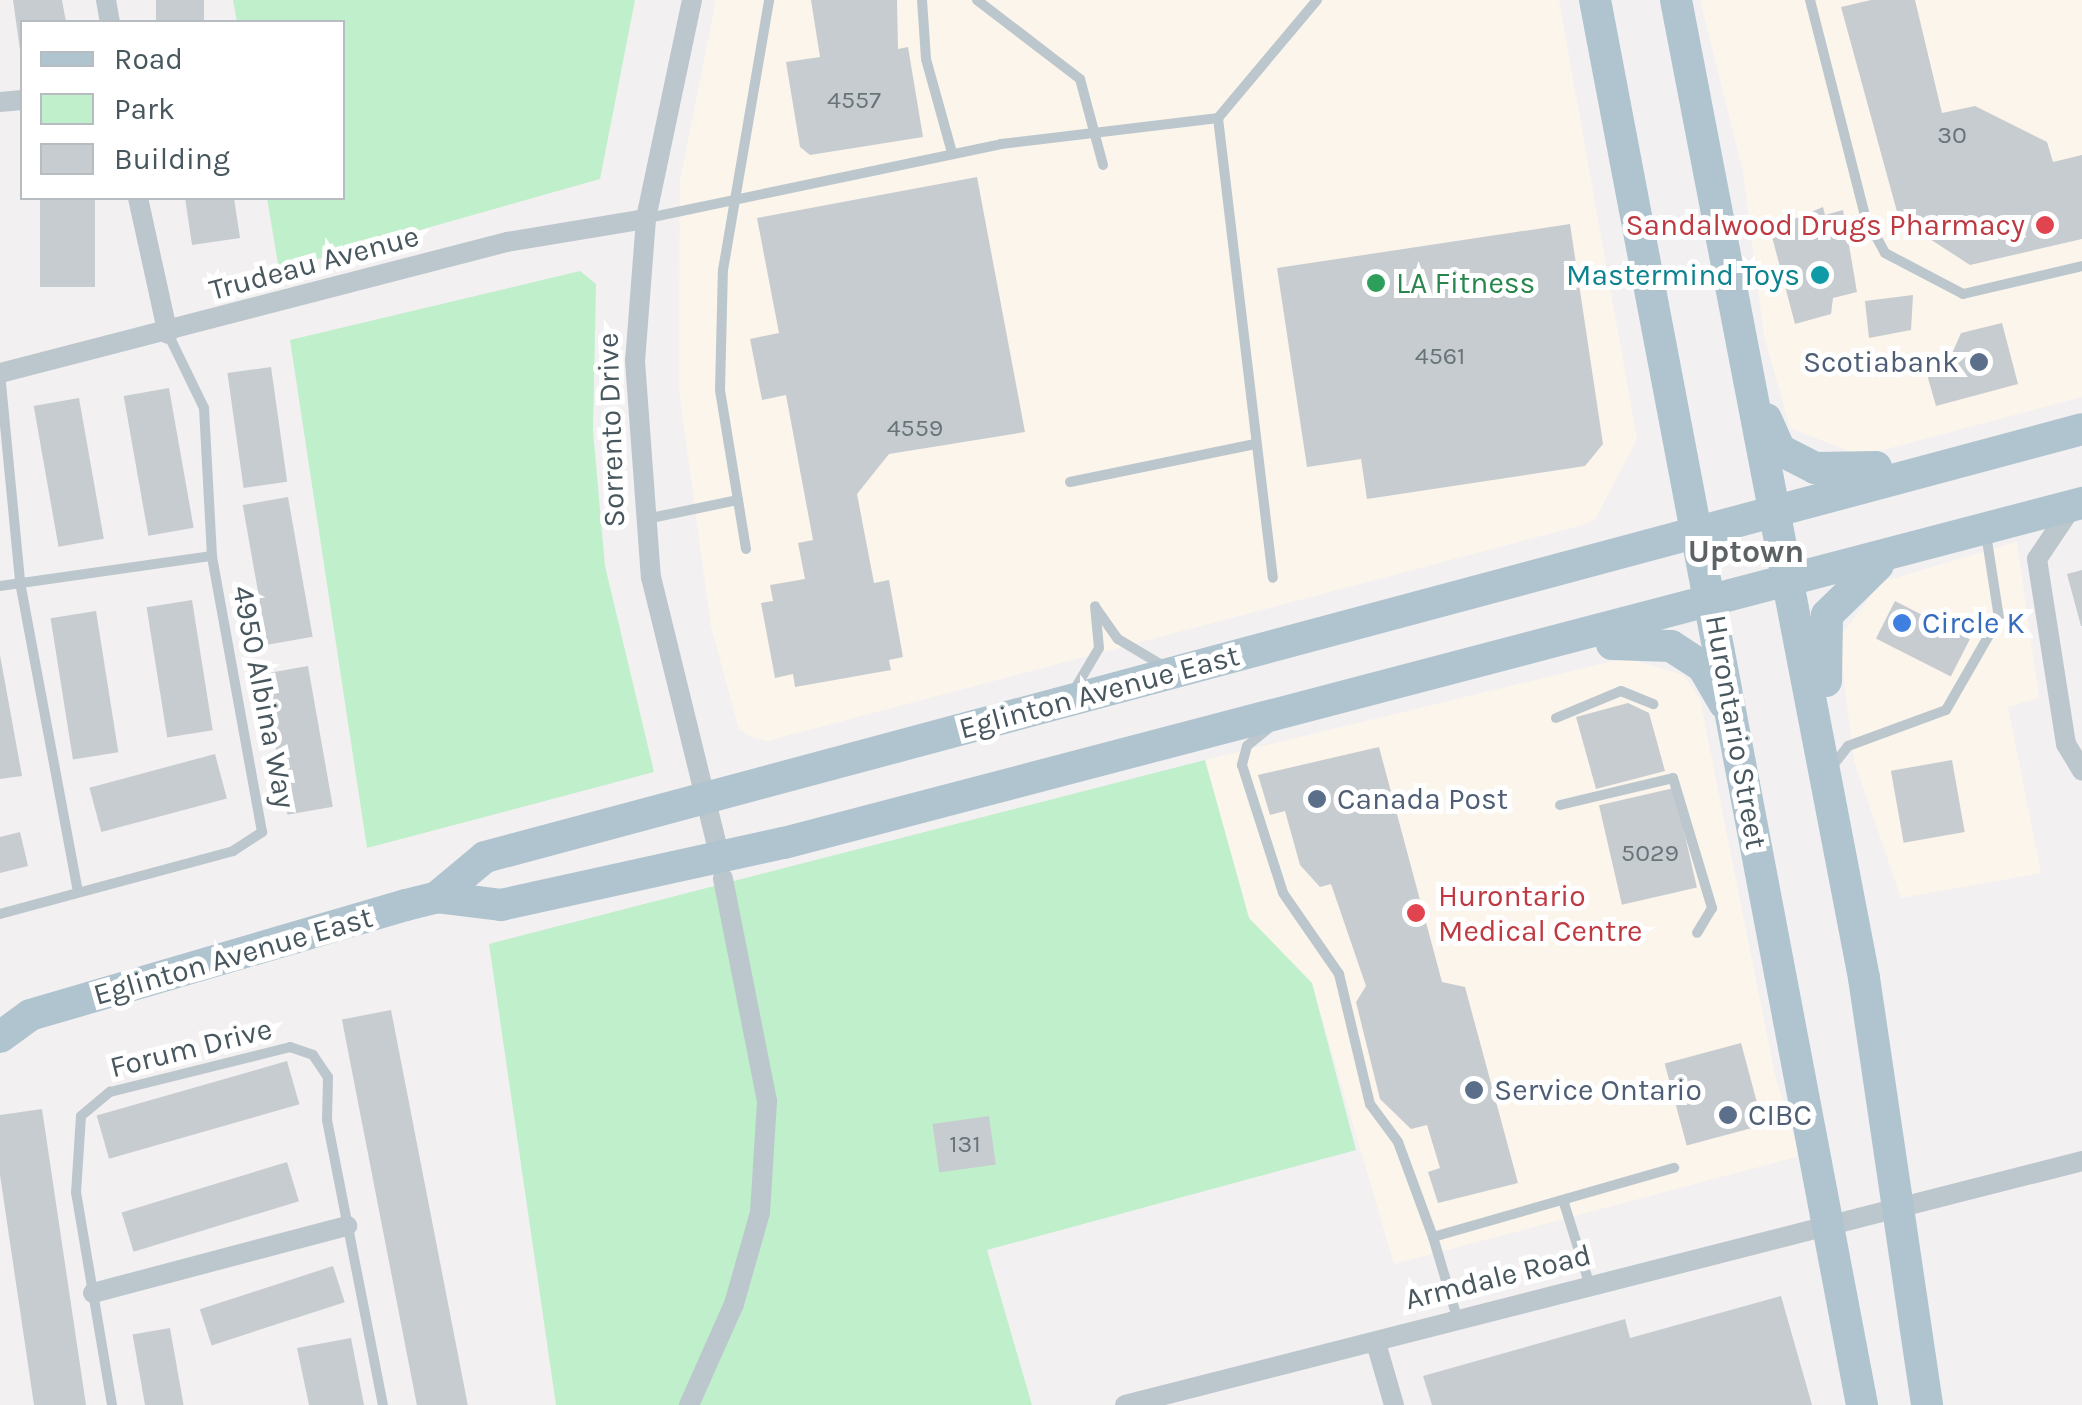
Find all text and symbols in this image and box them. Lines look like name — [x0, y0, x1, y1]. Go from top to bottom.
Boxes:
legend — [20, 20, 345, 200]
text: Road — [114, 41, 183, 77]
house number: 4557 — [827, 85, 881, 115]
text: Park — [114, 91, 175, 127]
house number: 30 — [1937, 120, 1967, 150]
text: Building — [114, 141, 230, 177]
place label: Sandalwood Drugs Pharmacy — [1625, 207, 2025, 243]
marker: Sandalwood Drugs Pharmacy — [2034, 214, 2056, 236]
street label: Trudeau Avenue — [205, 218, 423, 308]
place label: Mastermind Toys — [1566, 257, 1800, 293]
marker: Mastermind Toys — [1809, 264, 1831, 286]
place label: LA Fitness — [1396, 265, 1535, 301]
marker: LA Fitness — [1365, 272, 1387, 294]
street label: Sorrento Drive — [590, 332, 632, 528]
house number: 4561 — [1415, 341, 1465, 371]
place label: Scotiabank — [1803, 344, 1959, 380]
marker: Scotiabank — [1968, 351, 1990, 373]
house number: 4559 — [887, 413, 943, 443]
district label: Uptown — [1688, 533, 1804, 571]
street label: 4950 Albina Way — [225, 582, 303, 812]
place label: Circle K — [1922, 605, 2025, 641]
street label: Hurontario Street — [1698, 612, 1774, 852]
marker: Circle K — [1891, 612, 1913, 634]
street label: Eglinton Avenue East — [955, 637, 1243, 747]
place label: Canada Post — [1337, 781, 1508, 817]
marker: Canada Post — [1306, 788, 1328, 810]
house number: 5029 — [1621, 838, 1679, 868]
place label: Hurontario Medical Centre — [1438, 878, 1642, 948]
street label: Eglinton Avenue East — [89, 899, 377, 1013]
marker: Hurontario Medical Centre — [1403, 900, 1429, 926]
street label: Forum Drive — [106, 1011, 276, 1085]
place label: Service Ontario — [1494, 1072, 1702, 1108]
marker: Service Ontario — [1463, 1079, 1485, 1101]
place label: CIBC — [1748, 1097, 1812, 1133]
marker: CIBC — [1717, 1104, 1739, 1126]
house number: 131 — [949, 1129, 981, 1159]
street label: Armdale Road — [1401, 1237, 1595, 1317]

